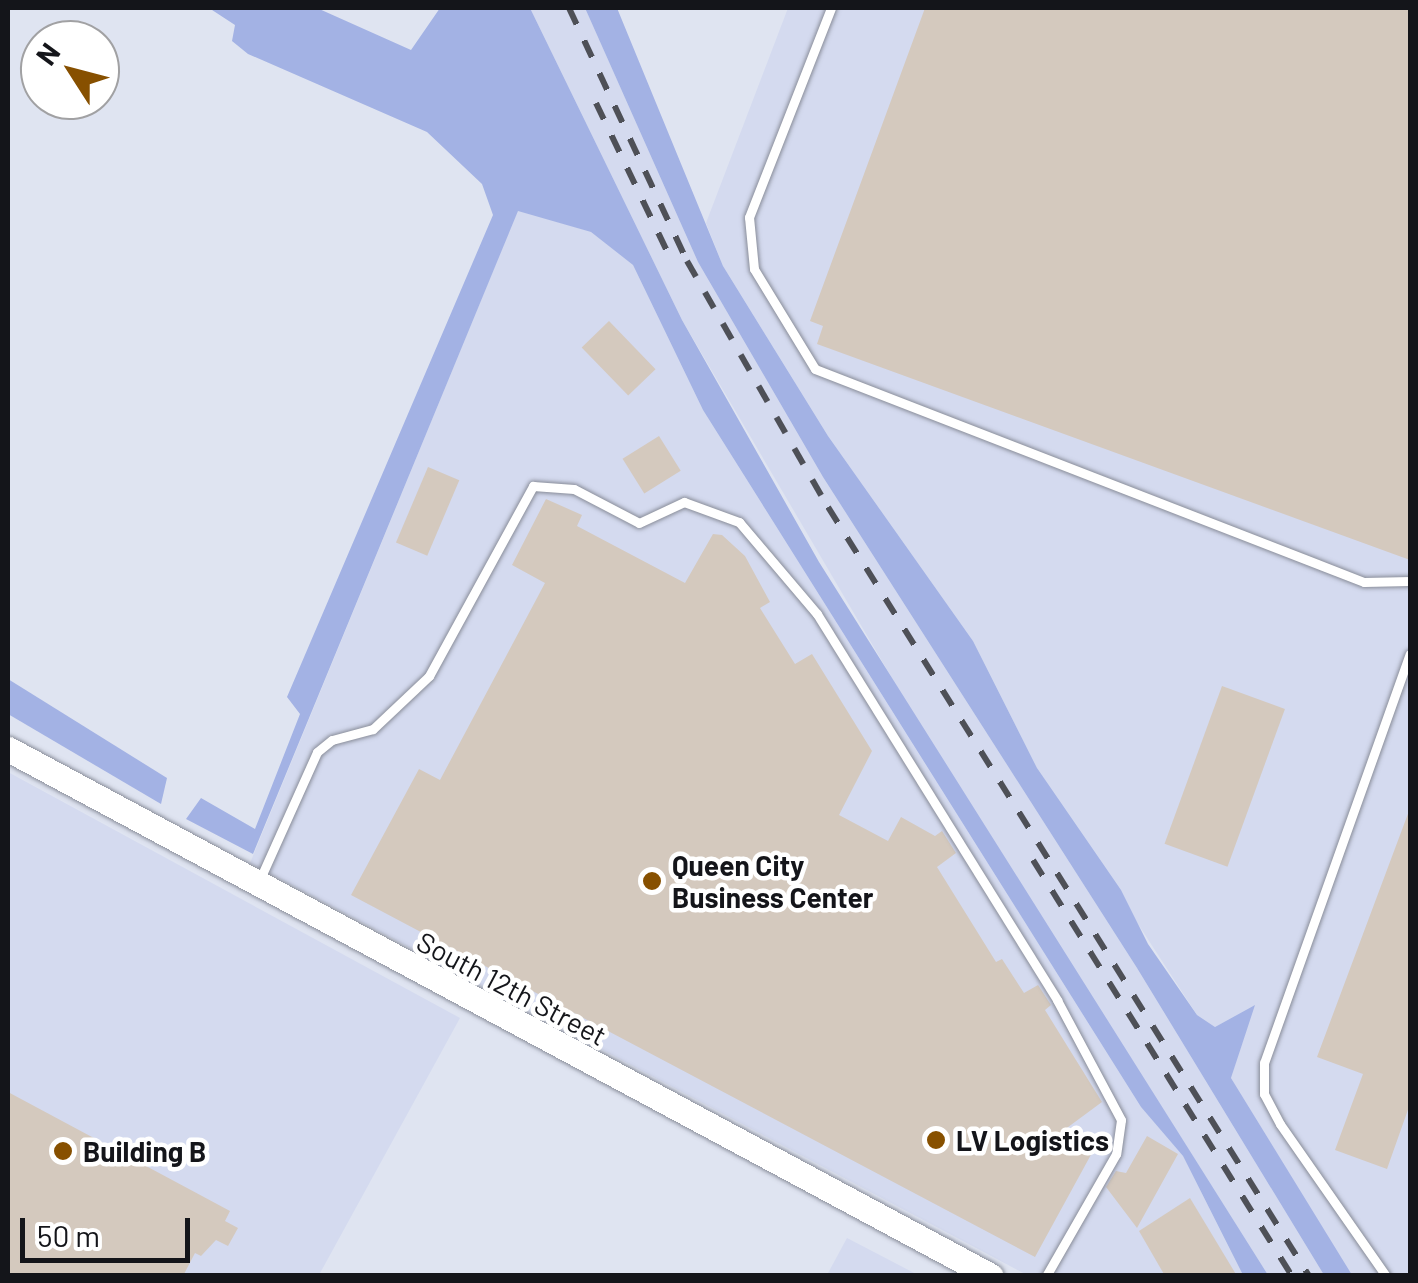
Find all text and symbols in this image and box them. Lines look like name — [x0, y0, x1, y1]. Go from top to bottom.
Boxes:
north arrow — [20, 20, 120, 120]
text: N — [28, 36, 67, 71]
place label: Queen City Business Center — [672, 848, 874, 914]
marker: Queen City Business Center — [641, 870, 663, 892]
street label: South 12th Street — [412, 924, 612, 1052]
place label: LV Logistics — [956, 1123, 1109, 1157]
marker: LV Logistics — [925, 1129, 947, 1151]
place label: Building B — [83, 1134, 206, 1168]
marker: Building B — [52, 1140, 74, 1162]
scale bar — [25, 1198, 195, 1260]
text: 50 m — [37, 1217, 100, 1253]

